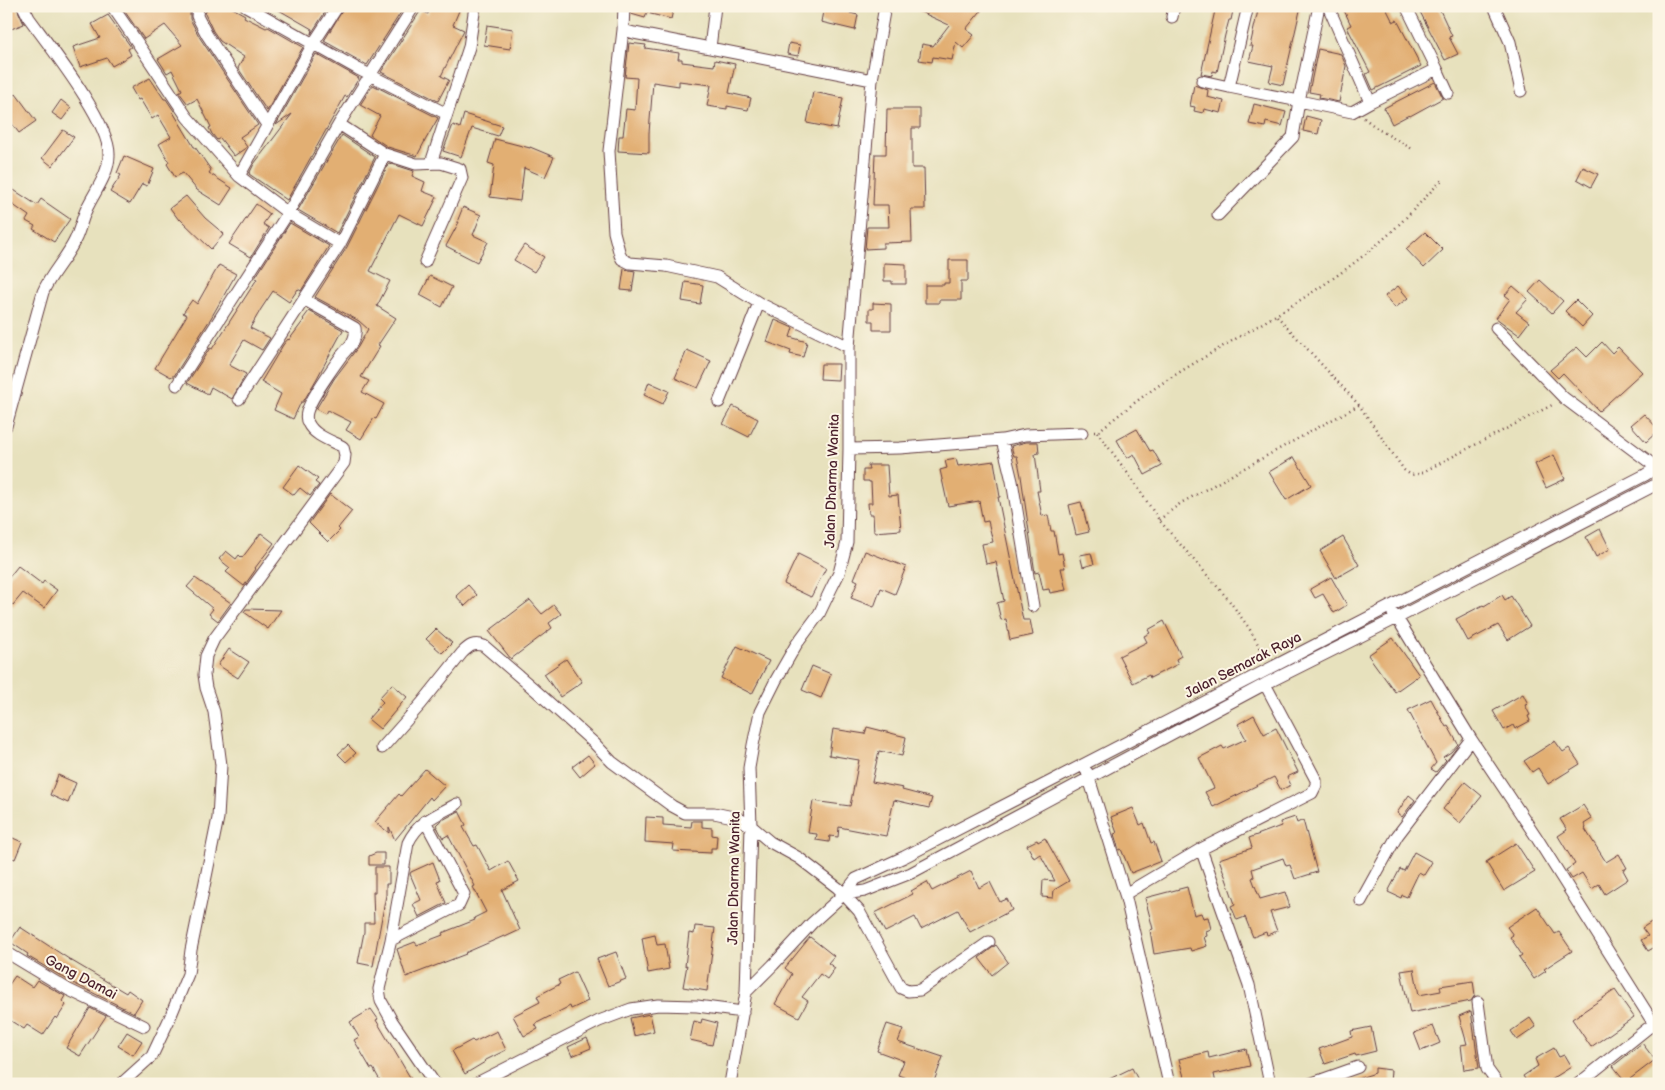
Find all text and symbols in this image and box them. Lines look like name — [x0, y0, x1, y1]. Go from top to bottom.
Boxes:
street label: Jalan Dharma Wanita — [821, 414, 843, 548]
street label: Jalan Semarak Raya — [1182, 628, 1304, 702]
street label: Jalan Dharma Wanita — [724, 811, 744, 945]
street label: Gang Damai — [42, 951, 120, 1003]

